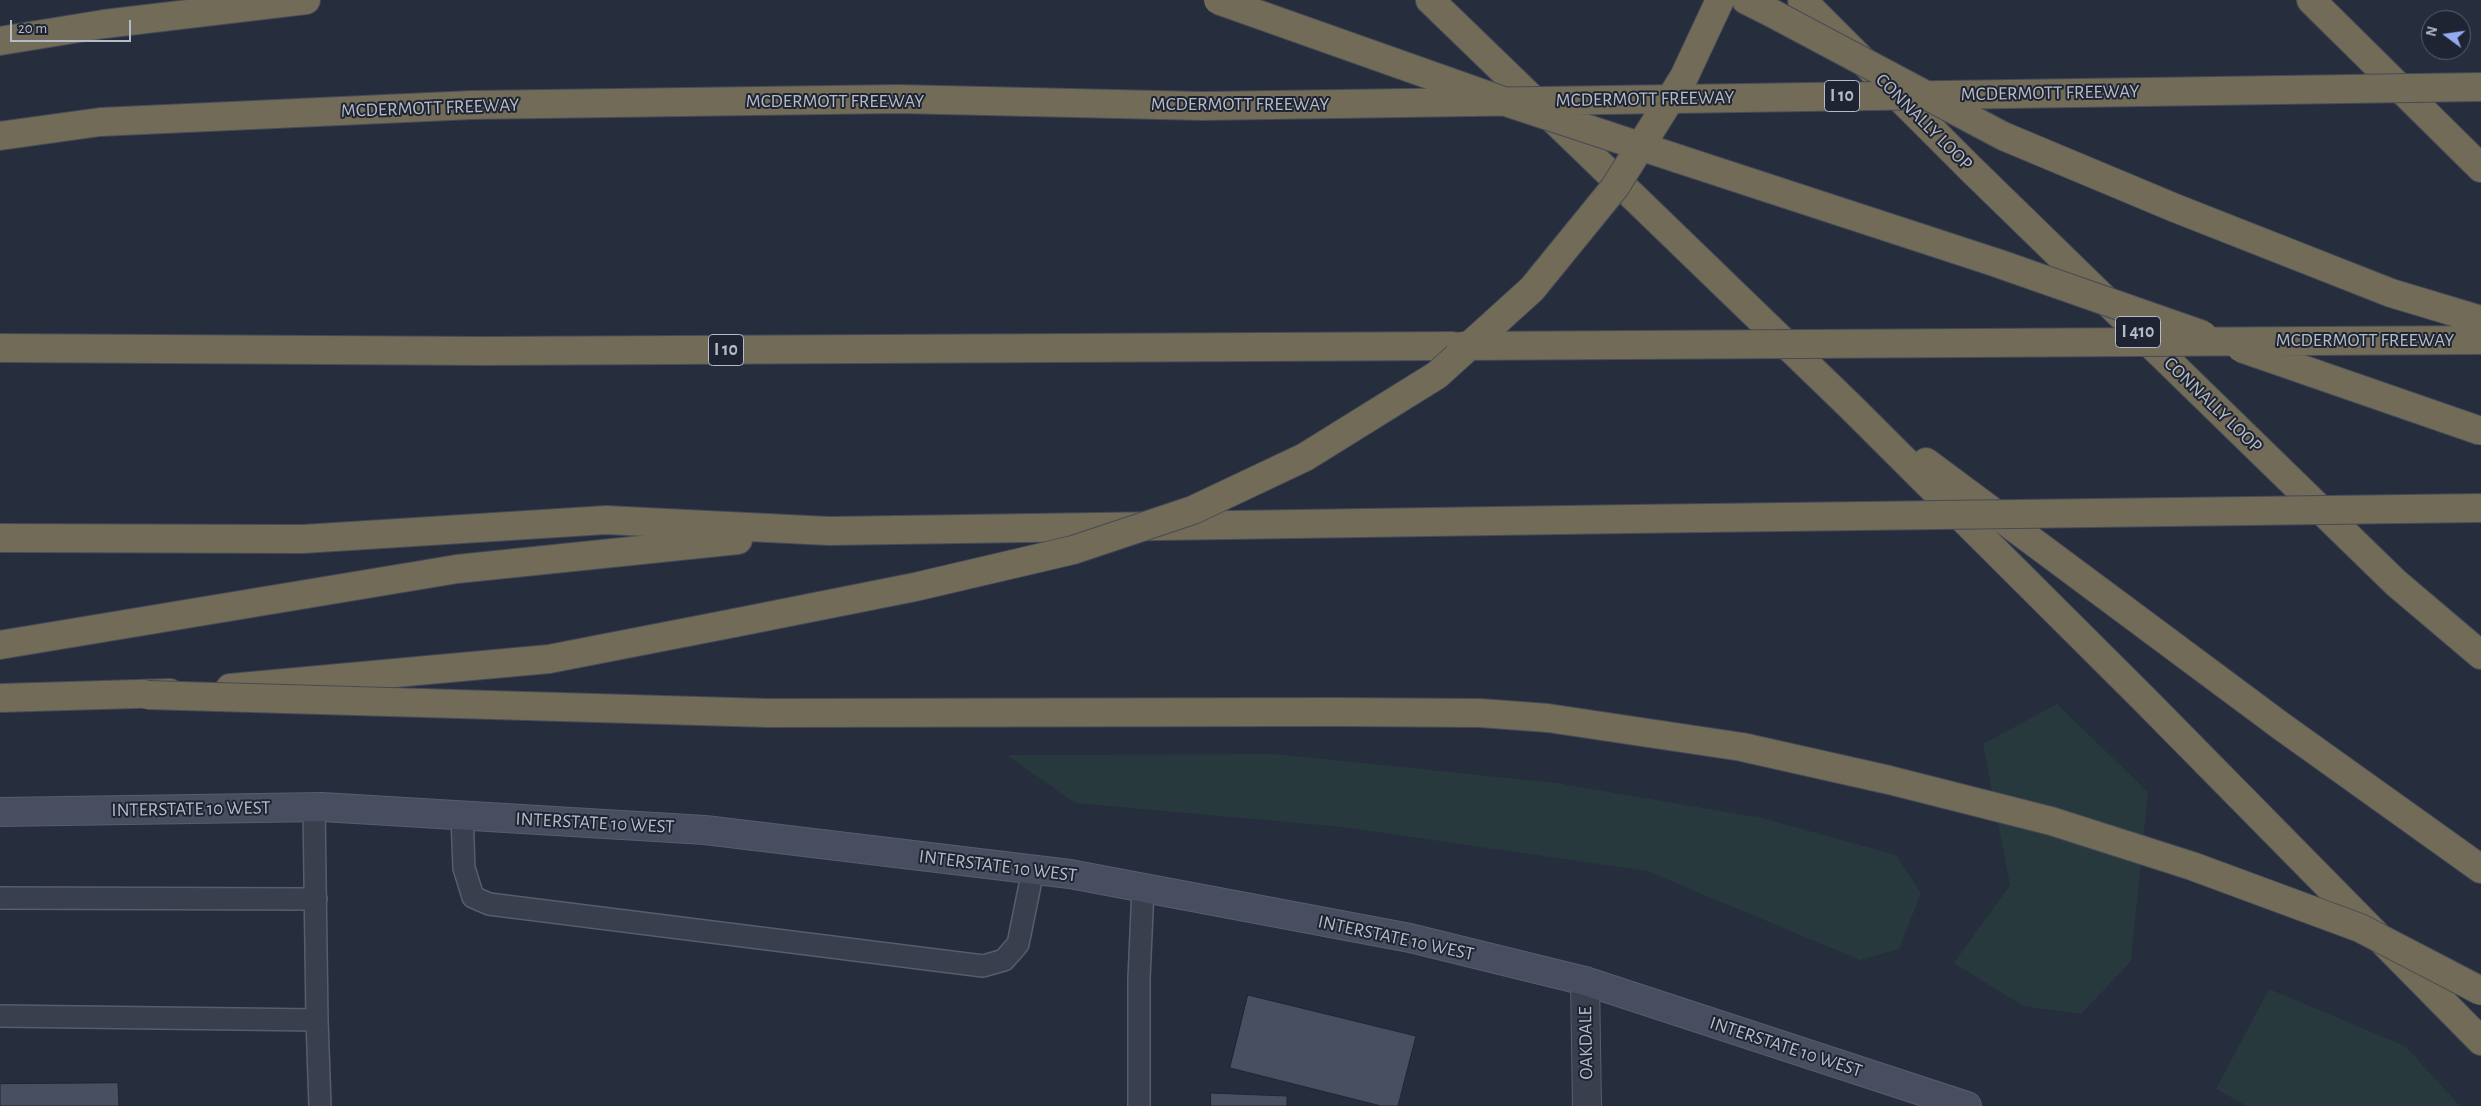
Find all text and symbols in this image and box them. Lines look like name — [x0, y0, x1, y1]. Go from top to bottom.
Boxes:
scale bar — [12, 10, 134, 42]
north arrow — [2421, 10, 2471, 60]
text: 20 m — [18, 21, 47, 36]
text: N — [2424, 25, 2440, 38]
street label: CONNALLY LOOP — [1871, 69, 1977, 175]
road number: I 10 — [1824, 80, 1860, 112]
street label: MCDERMOTT FREEWAY — [1960, 80, 2140, 106]
street label: MCDERMOTT FREEWAY — [1555, 86, 1735, 112]
street label: MCDERMOTT FREEWAY — [746, 90, 924, 112]
street label: MCDERMOTT FREEWAY — [340, 93, 520, 123]
street label: MCDERMOTT FREEWAY — [1151, 93, 1329, 115]
road number: I 410 — [2116, 316, 2160, 348]
street label: MCDERMOTT FREEWAY — [2276, 329, 2454, 351]
road number: I 10 — [708, 334, 744, 366]
street label: CONNALLY LOOP — [2159, 352, 2267, 458]
street label: INTERSTATE 10 WEST — [111, 796, 271, 822]
street label: INTERSTATE 10 WEST — [515, 807, 675, 839]
street label: INTERSTATE 10 WEST — [918, 845, 1078, 887]
street label: INTERSTATE 10 WEST — [1316, 910, 1476, 966]
street label: OAKDALE — [1574, 1006, 1598, 1080]
street label: INTERSTATE 10 WEST — [1707, 1012, 1865, 1082]

